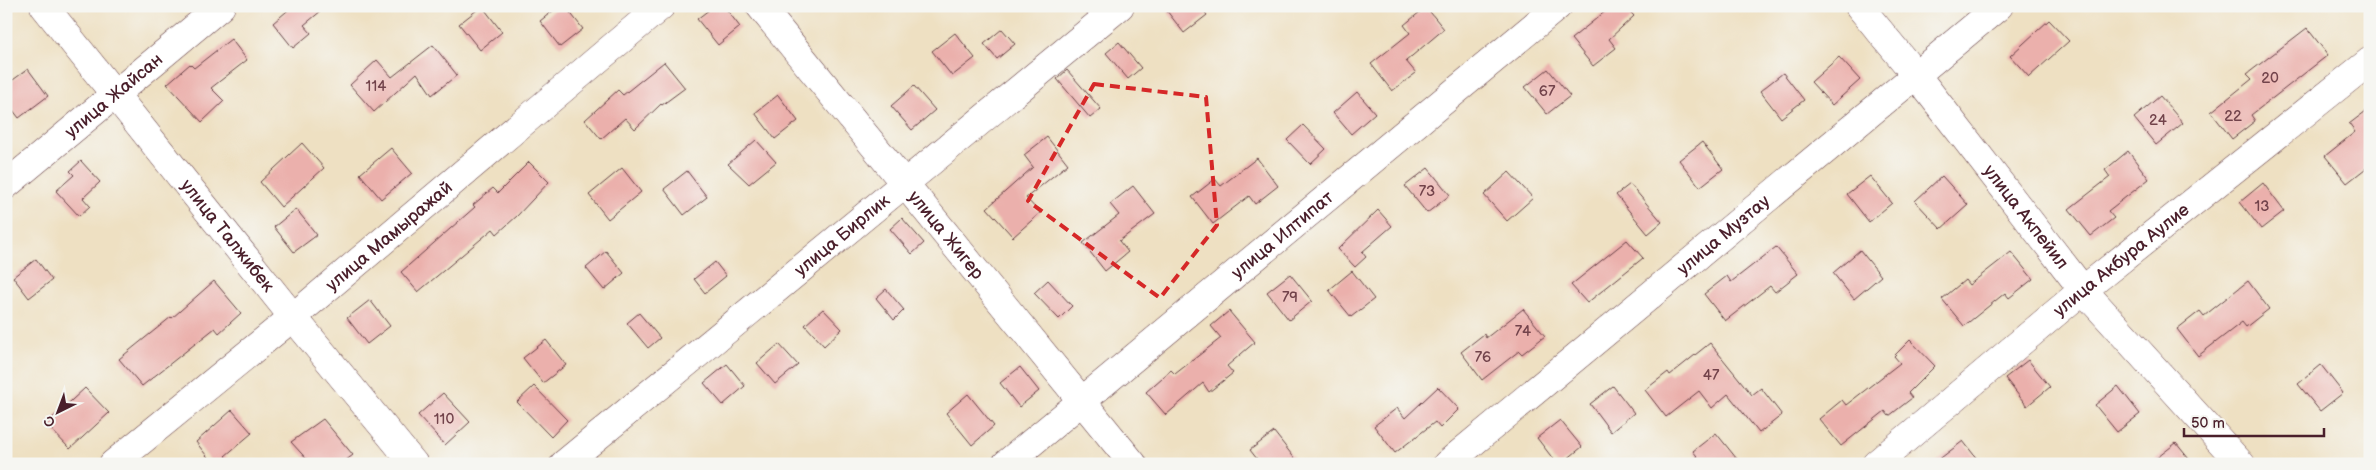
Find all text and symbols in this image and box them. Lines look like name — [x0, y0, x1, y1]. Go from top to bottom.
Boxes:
street label: улица Жайсан — [60, 49, 167, 142]
house number: 20 — [2261, 69, 2279, 88]
house number: 114 — [366, 77, 386, 96]
house number: 67 — [1539, 82, 1556, 101]
house number: 22 — [2224, 107, 2242, 126]
house number: 24 — [2149, 111, 2167, 130]
street label: улица Акпейил — [1979, 160, 2073, 273]
street label: улица Талжибек — [176, 175, 279, 296]
street label: улица Мамыражай — [321, 177, 457, 295]
house number: 73 — [1419, 182, 1435, 201]
street label: улица Жигер — [904, 186, 988, 283]
street label: улица Илтипат — [1227, 186, 1338, 283]
street label: улица Бирлик — [790, 190, 894, 280]
street label: улица Музтау — [1673, 190, 1774, 279]
house number: 13 — [2254, 197, 2270, 216]
street label: улица Акбура Аулие — [2049, 199, 2193, 321]
house number: 79 — [1282, 288, 1298, 307]
house number: 74 — [1515, 322, 1531, 341]
house number: 76 — [1475, 348, 1491, 367]
house number: 47 — [1703, 366, 1720, 385]
north arrow — [32, 388, 82, 438]
scale bar — [2184, 405, 2324, 437]
house number: 110 — [434, 410, 454, 429]
text: С — [40, 412, 59, 431]
text: 50 m — [2191, 414, 2225, 433]

